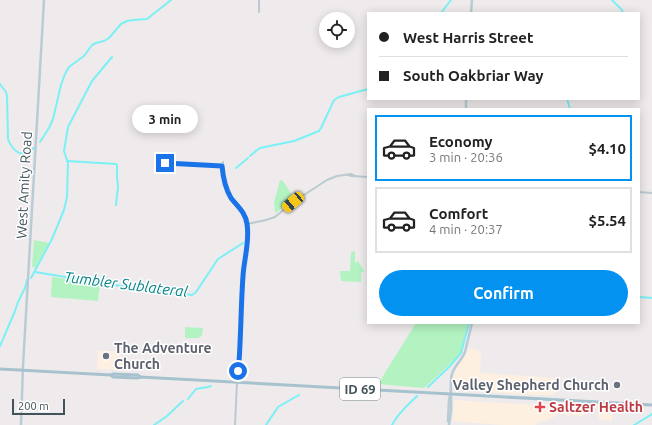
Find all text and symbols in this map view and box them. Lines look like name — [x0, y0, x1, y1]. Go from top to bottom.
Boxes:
map controls — [319, 12, 355, 48]
button: locate — [319, 12, 355, 48]
text: West Harris Street — [403, 29, 533, 46]
text: South Oakbriar Way — [403, 67, 543, 84]
callout: 3 min — [132, 105, 198, 133]
text: 3 min — [149, 112, 181, 126]
icon: car — [381, 130, 417, 166]
street label: West Amity Road — [13, 131, 35, 239]
text: Economy — [429, 133, 493, 150]
text: $4.10 — [588, 140, 626, 157]
text: 3 min · 20:36 — [429, 150, 503, 164]
route end — [156, 154, 174, 172]
car — [280, 190, 306, 214]
icon: car — [381, 202, 417, 238]
text: Comfort — [429, 205, 488, 222]
text: $5.54 — [588, 212, 626, 229]
text: 4 min · 20:37 — [429, 222, 503, 236]
water label: Tumbler Sublateral — [63, 268, 190, 300]
button: Confirm — [379, 270, 628, 316]
place label: The Adventure Church — [114, 340, 212, 372]
marker: The Adventure Church — [101, 351, 111, 361]
route start — [229, 362, 247, 380]
place label: Valley Shepherd Church — [453, 377, 609, 393]
road number: ID 69 — [340, 378, 380, 400]
marker: Valley Shepherd Church — [612, 380, 622, 390]
scale bar — [12, 397, 65, 416]
place label: Saltzer Health — [549, 399, 643, 415]
text: 200 m — [18, 400, 49, 412]
marker: Saltzer Health — [534, 401, 546, 413]

